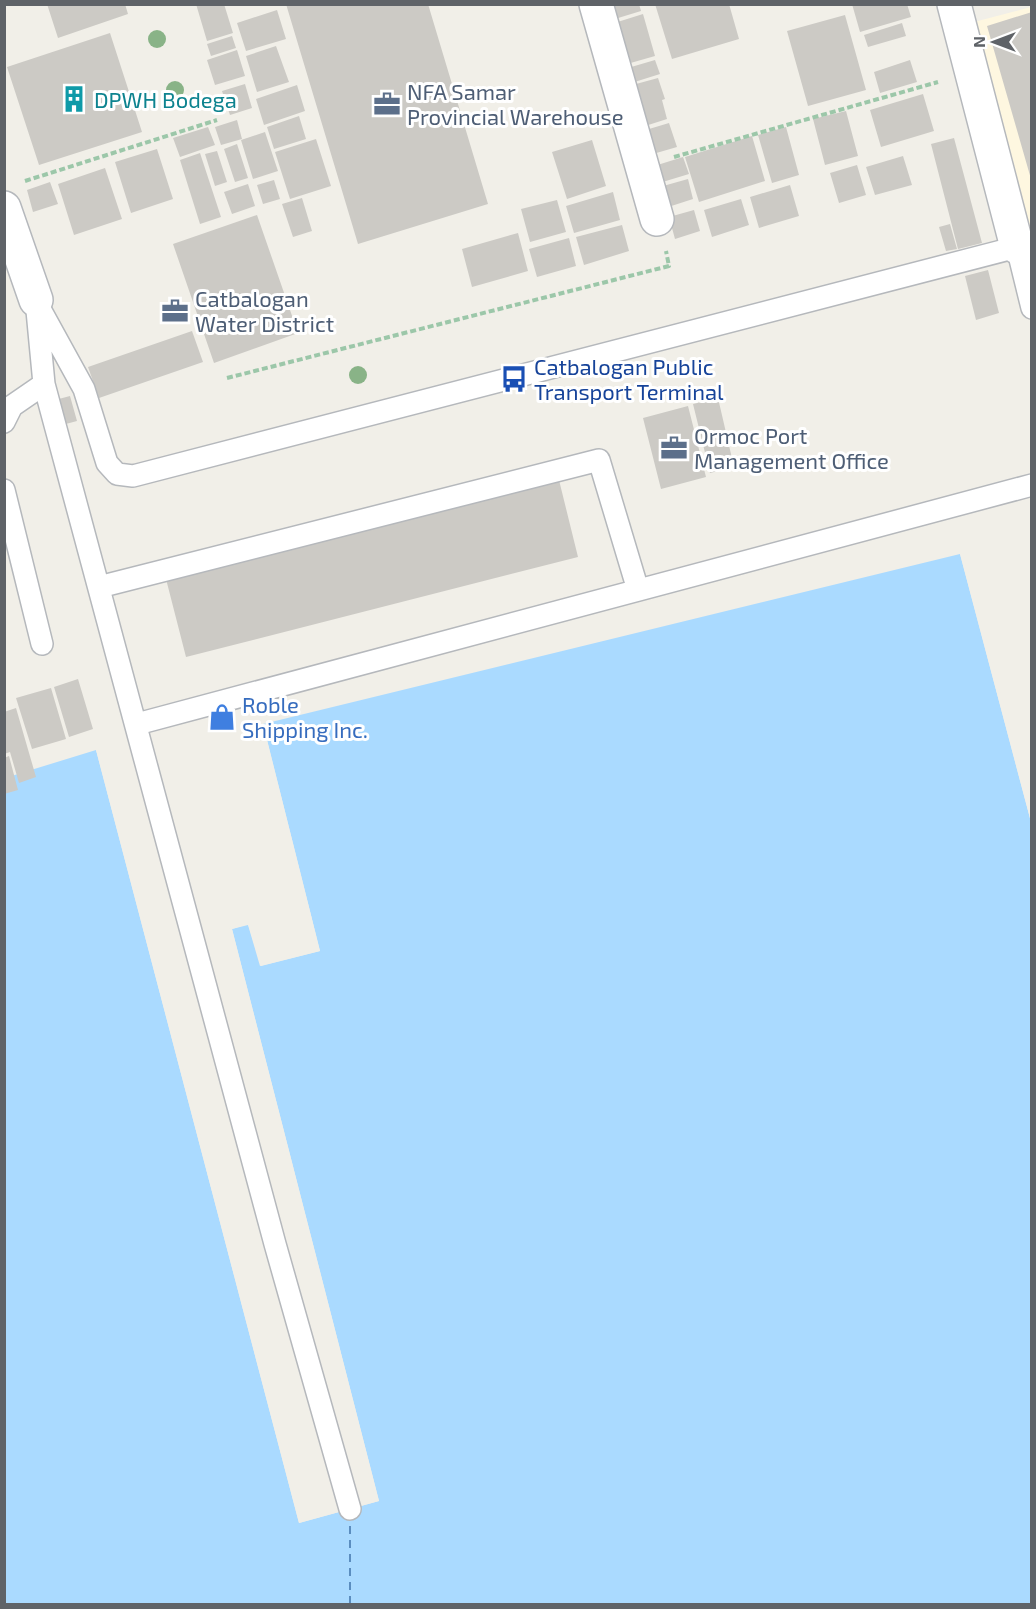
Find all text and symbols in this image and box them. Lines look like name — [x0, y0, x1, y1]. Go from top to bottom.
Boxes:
north arrow — [964, 12, 1024, 72]
text: N — [969, 36, 988, 48]
place label: NFA Samar Provincial Warehouse — [407, 78, 624, 129]
building icon: DPWH Bodega — [59, 84, 89, 114]
place label: DPWH Bodega — [94, 86, 237, 112]
office icon: NFA Samar Provincial Warehouse — [372, 89, 402, 119]
place label: Catbalogan Water District — [195, 285, 334, 336]
office icon: Catbalogan Water District — [160, 296, 190, 326]
place label: Catbalogan Public Transport Terminal — [534, 353, 724, 404]
bus stop icon: Catbalogan Public Transport Terminal — [499, 364, 529, 394]
place label: Ormoc Port Management Office — [694, 422, 889, 473]
office icon: Ormoc Port Management Office — [659, 433, 689, 463]
place label: Roble Shipping Inc. — [242, 691, 368, 742]
shop icon: Roble Shipping Inc. — [207, 702, 237, 732]

